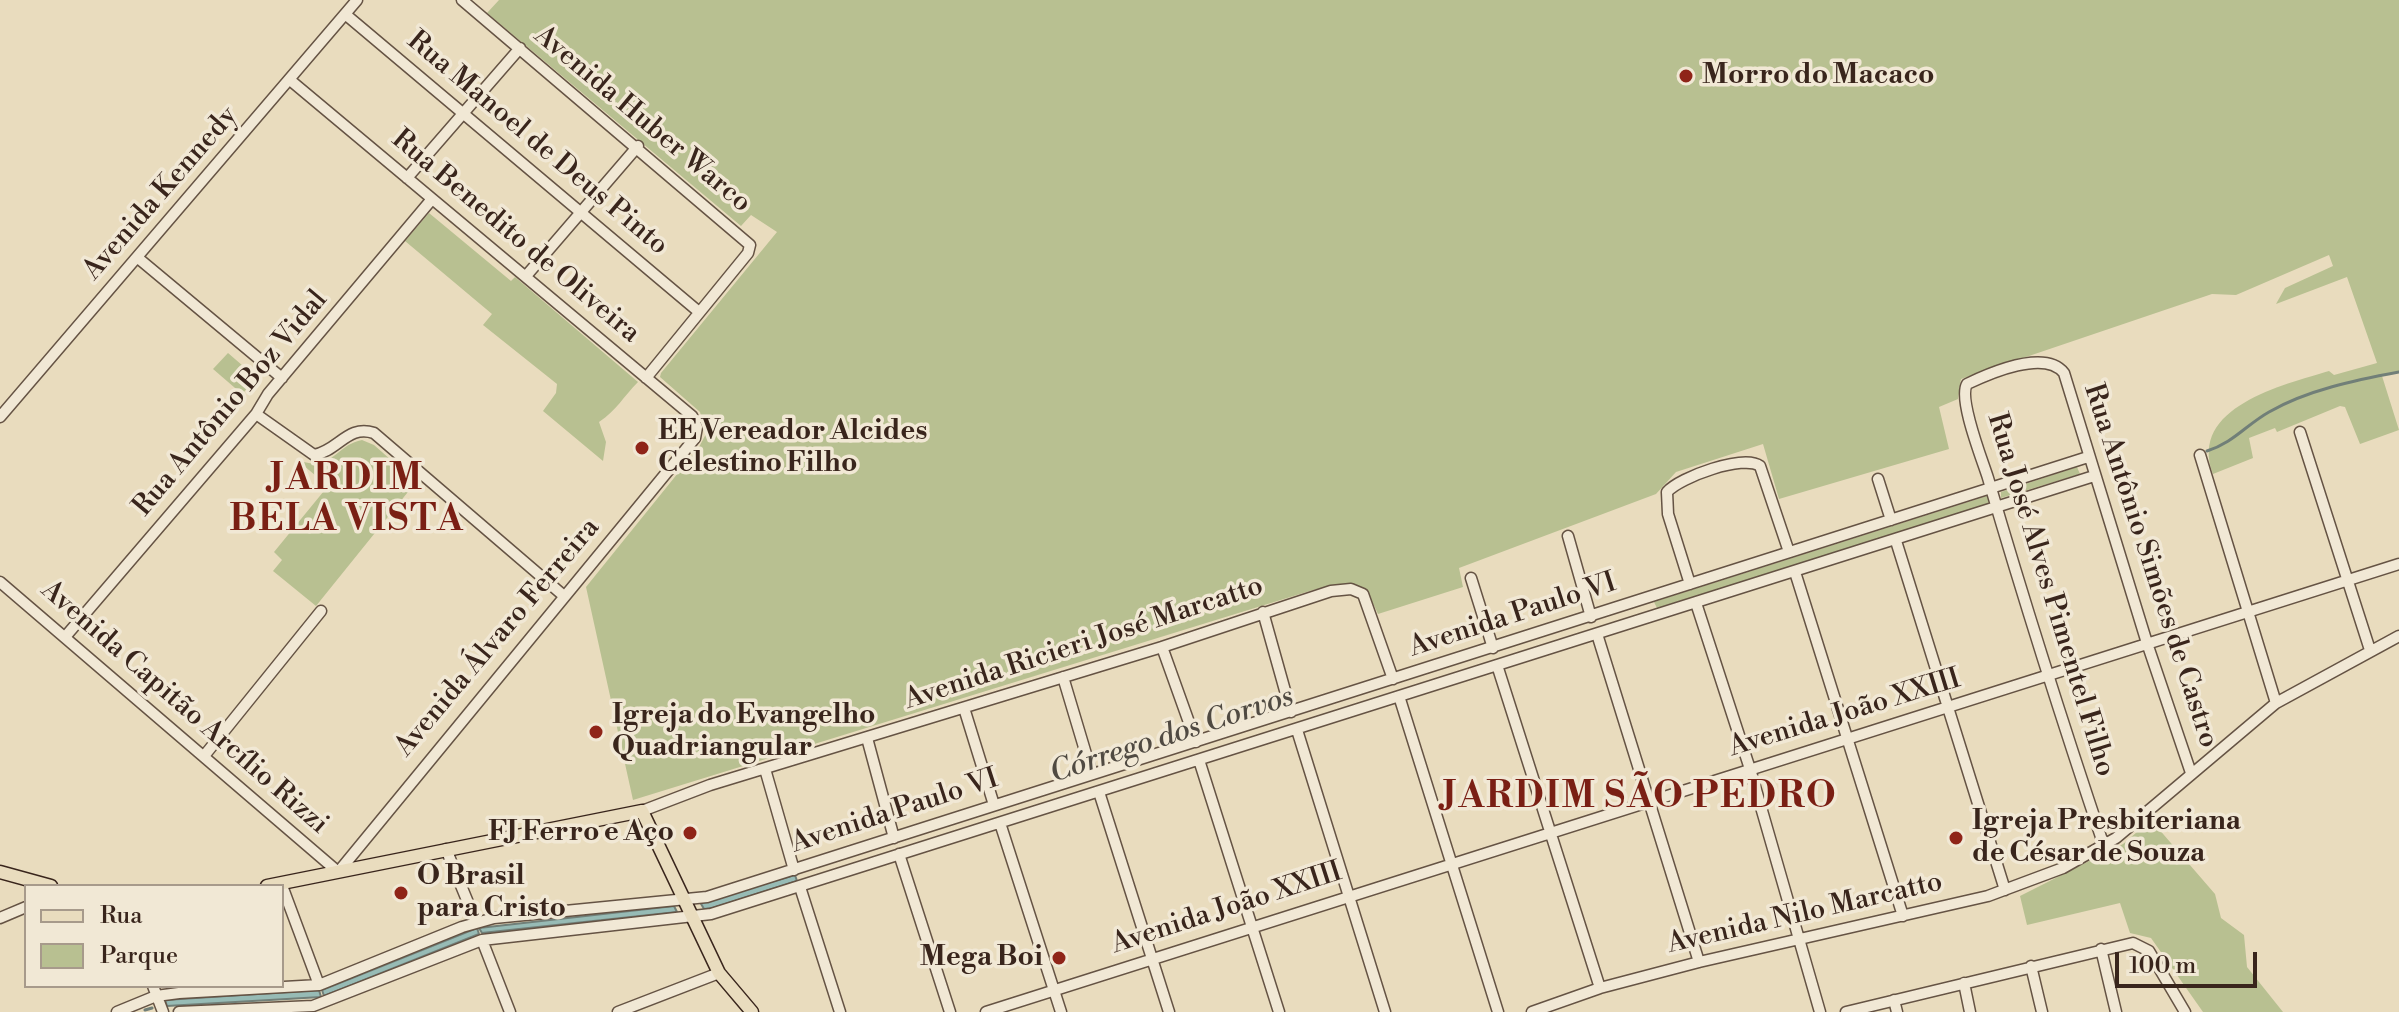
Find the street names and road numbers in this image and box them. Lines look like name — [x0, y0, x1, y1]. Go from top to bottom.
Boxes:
street label: Avenida Huber Warco — [527, 19, 757, 221]
street label: Rua Manoel de Deus Pinto — [399, 25, 675, 263]
street label: Avenida Kennedy — [76, 100, 246, 288]
street label: Rua Benedito de Oliveira — [384, 123, 646, 351]
street label: Rua Antônio Boz Vidal — [127, 284, 335, 524]
street label: Rua Antônio Simões de Castro — [2075, 380, 2225, 752]
street label: Rua José Alves Pimentel Filho — [1979, 409, 2121, 781]
street label: Avenida Álvaro Ferreira — [388, 512, 608, 764]
street label: Avenida Paulo VI — [1405, 567, 1621, 665]
street label: Avenida Ricieri José Marcatto — [900, 570, 1268, 718]
street label: Avenida Capitão Arcílio Rizzi — [33, 574, 335, 842]
street label: Avenida João XXIII — [1725, 663, 1965, 765]
street label: Avenida Paulo VI — [787, 763, 1003, 861]
street label: Avenida João XXIII — [1108, 856, 1346, 962]
street label: Avenida Nilo Marcatto — [1664, 866, 1946, 962]

